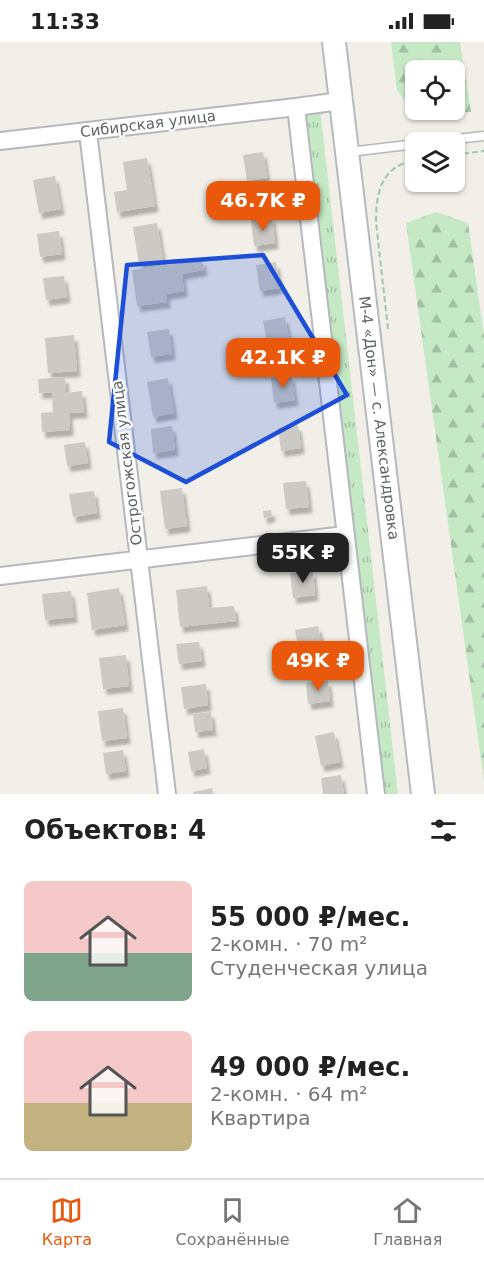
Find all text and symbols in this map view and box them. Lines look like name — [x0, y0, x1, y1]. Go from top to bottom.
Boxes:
text: 11:33 — [30, 9, 100, 34]
map controls — [405, 60, 465, 192]
button: locate — [405, 60, 465, 120]
street label: Сибирская улица — [79, 107, 217, 141]
button: layers — [405, 132, 465, 192]
pin: 46.7K ₽ — [208, 181, 318, 232]
text: 46.7K ₽ — [220, 188, 306, 212]
street label: М-4 «Дон» — с. Александровка — [355, 295, 403, 541]
pin: 42.1K ₽ — [228, 338, 338, 389]
text: 42.1K ₽ — [240, 345, 326, 369]
street label: Острогожская улица — [108, 380, 146, 546]
pin: 55K ₽ — [261, 533, 345, 584]
text: 55K ₽ — [271, 540, 335, 564]
pin: 49K ₽ — [276, 641, 360, 692]
text: 49K ₽ — [286, 648, 350, 672]
icon: filters — [427, 814, 460, 847]
text: Объектов: 4 — [24, 815, 206, 845]
text: 55 000 ₽/мес. — [210, 902, 410, 932]
icon: home — [72, 905, 144, 977]
text: 2-комн. · 70 m² — [210, 932, 367, 956]
text: Студенческая улица — [210, 956, 428, 980]
text: 49 000 ₽/мес. — [210, 1052, 410, 1082]
icon: home — [72, 1055, 144, 1127]
text: 2-комн. · 64 m² — [210, 1082, 367, 1106]
text: Квартира — [210, 1106, 311, 1130]
tab: Карта — [42, 1194, 92, 1249]
tab: Сохранённые — [176, 1194, 290, 1249]
tab: Главная — [373, 1194, 442, 1249]

